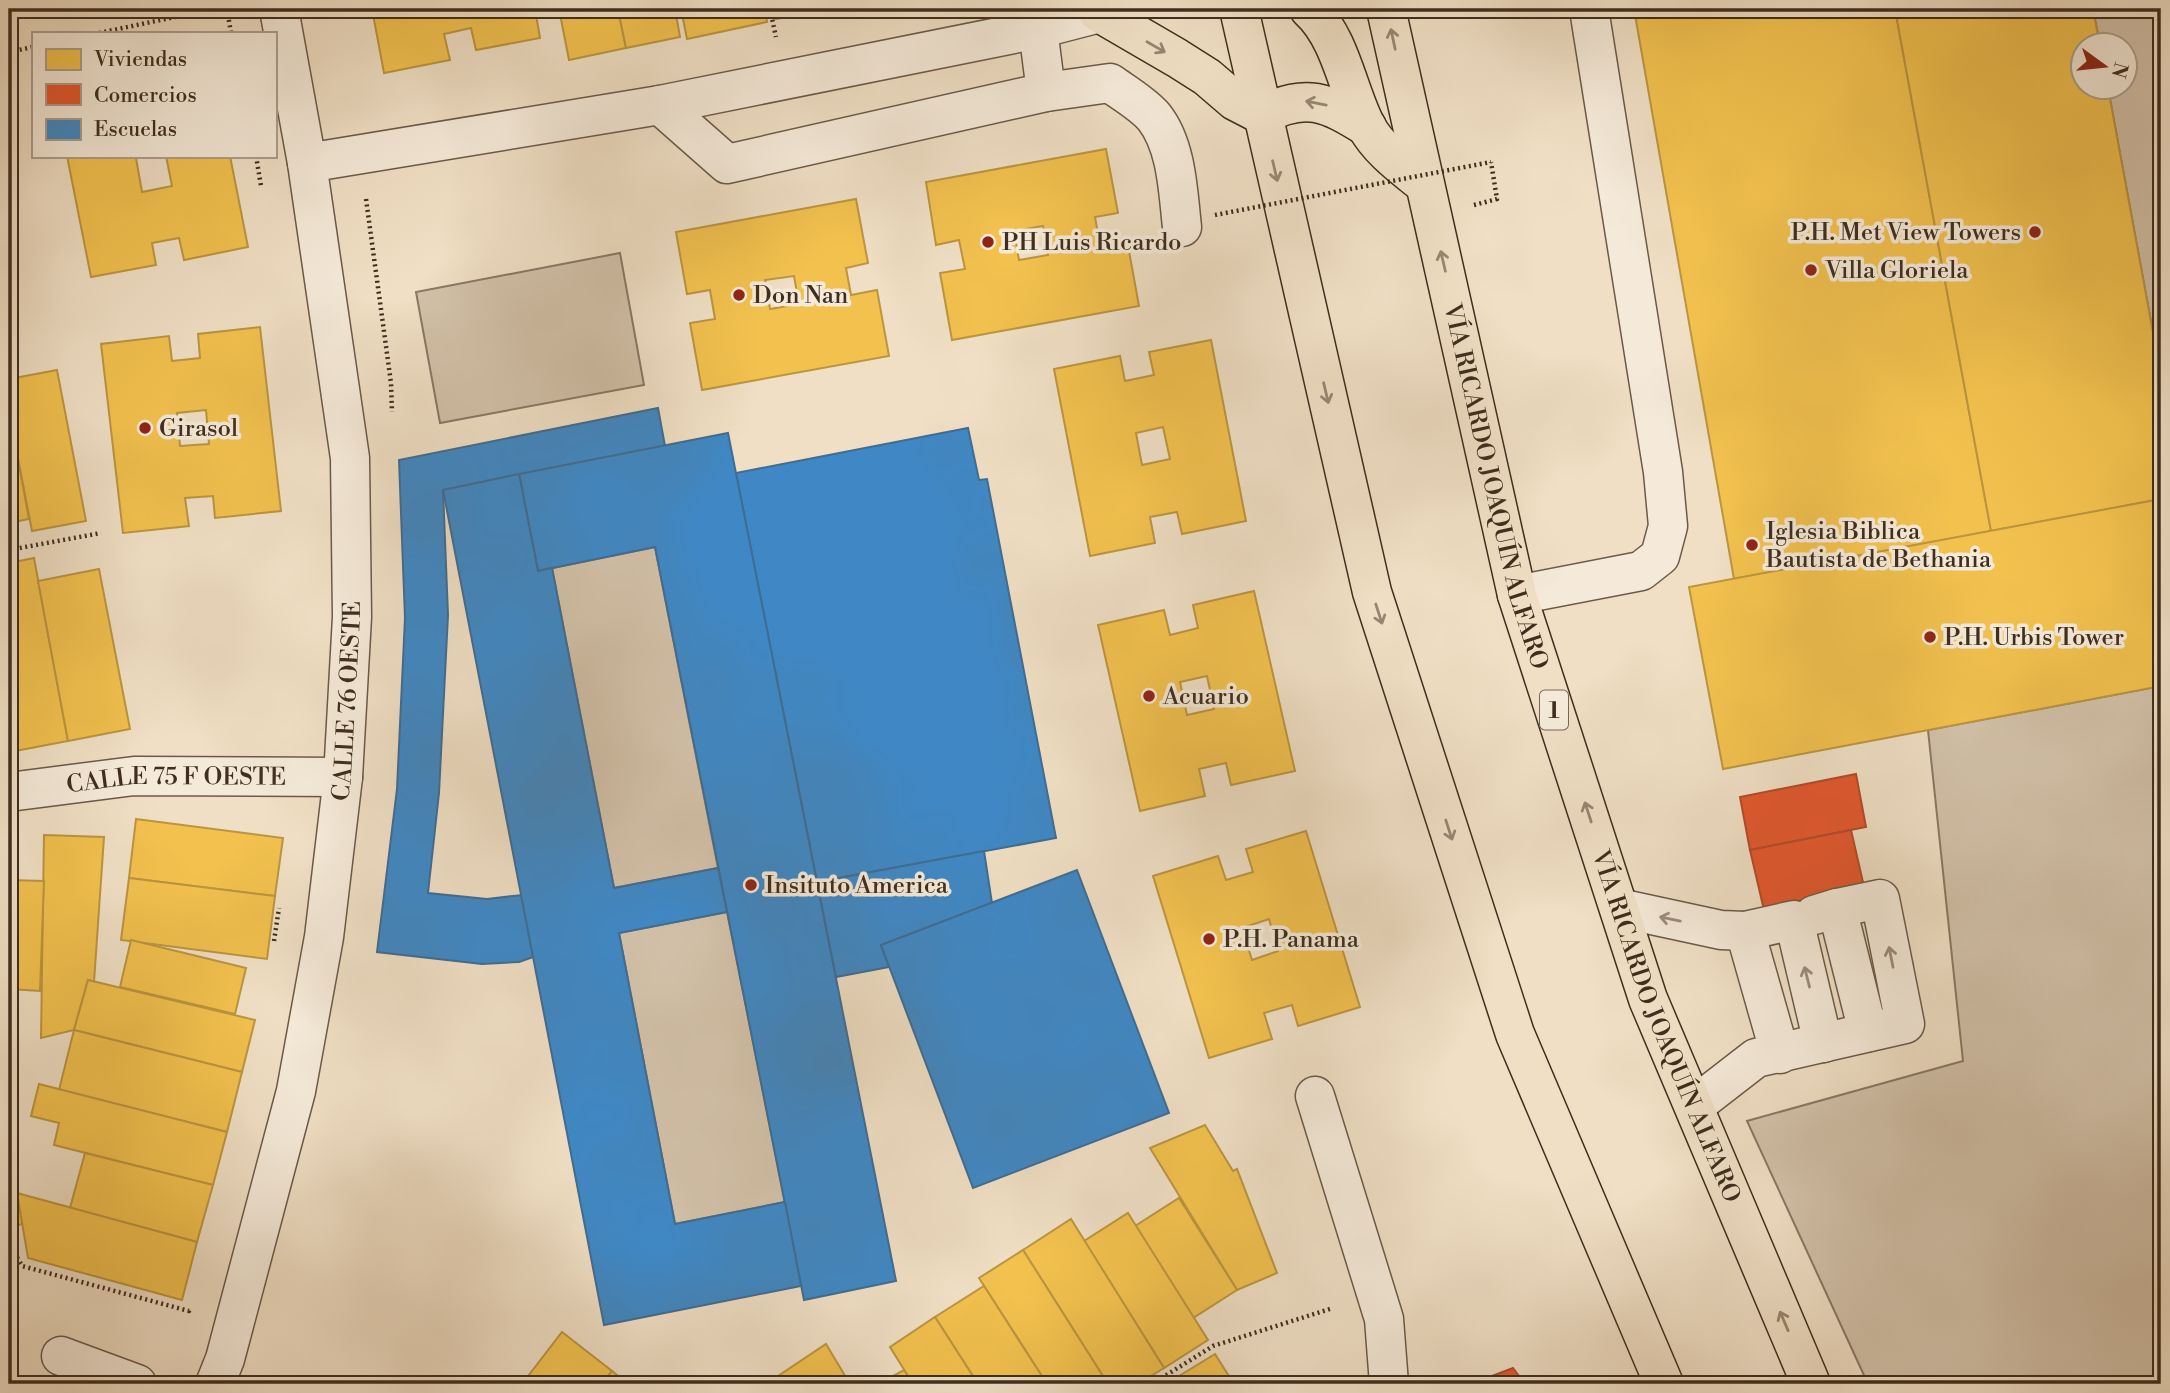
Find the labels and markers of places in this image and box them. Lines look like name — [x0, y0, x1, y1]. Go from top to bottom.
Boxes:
place label: P.H. Met View Towers — [1791, 218, 2021, 248]
marker: P.H. Met View Towers — [2027, 224, 2043, 240]
place label: PH Luis Ricardo — [1002, 228, 1182, 258]
marker: PH Luis Ricardo — [980, 234, 996, 250]
place label: Villa Gloriela — [1824, 256, 1969, 286]
marker: Villa Gloriela — [1803, 262, 1819, 278]
place label: Don Nan — [753, 281, 848, 311]
marker: Don Nan — [731, 287, 747, 303]
place label: Girasol — [159, 414, 238, 444]
marker: Girasol — [137, 420, 153, 436]
place label: Iglesia Biblica Bautista de Bethania — [1765, 517, 1992, 575]
marker: Iglesia Biblica Bautista de Bethania — [1744, 537, 1760, 553]
place label: P.H. Urbis Tower — [1944, 623, 2124, 653]
marker: P.H. Urbis Tower — [1922, 629, 1938, 645]
place label: Acuario — [1162, 682, 1249, 712]
marker: Acuario — [1141, 688, 1157, 704]
place label: Insituto America — [765, 871, 949, 901]
marker: Insituto America — [743, 877, 759, 893]
place label: P.H. Panama — [1223, 925, 1360, 955]
marker: P.H. Panama — [1201, 931, 1217, 947]

